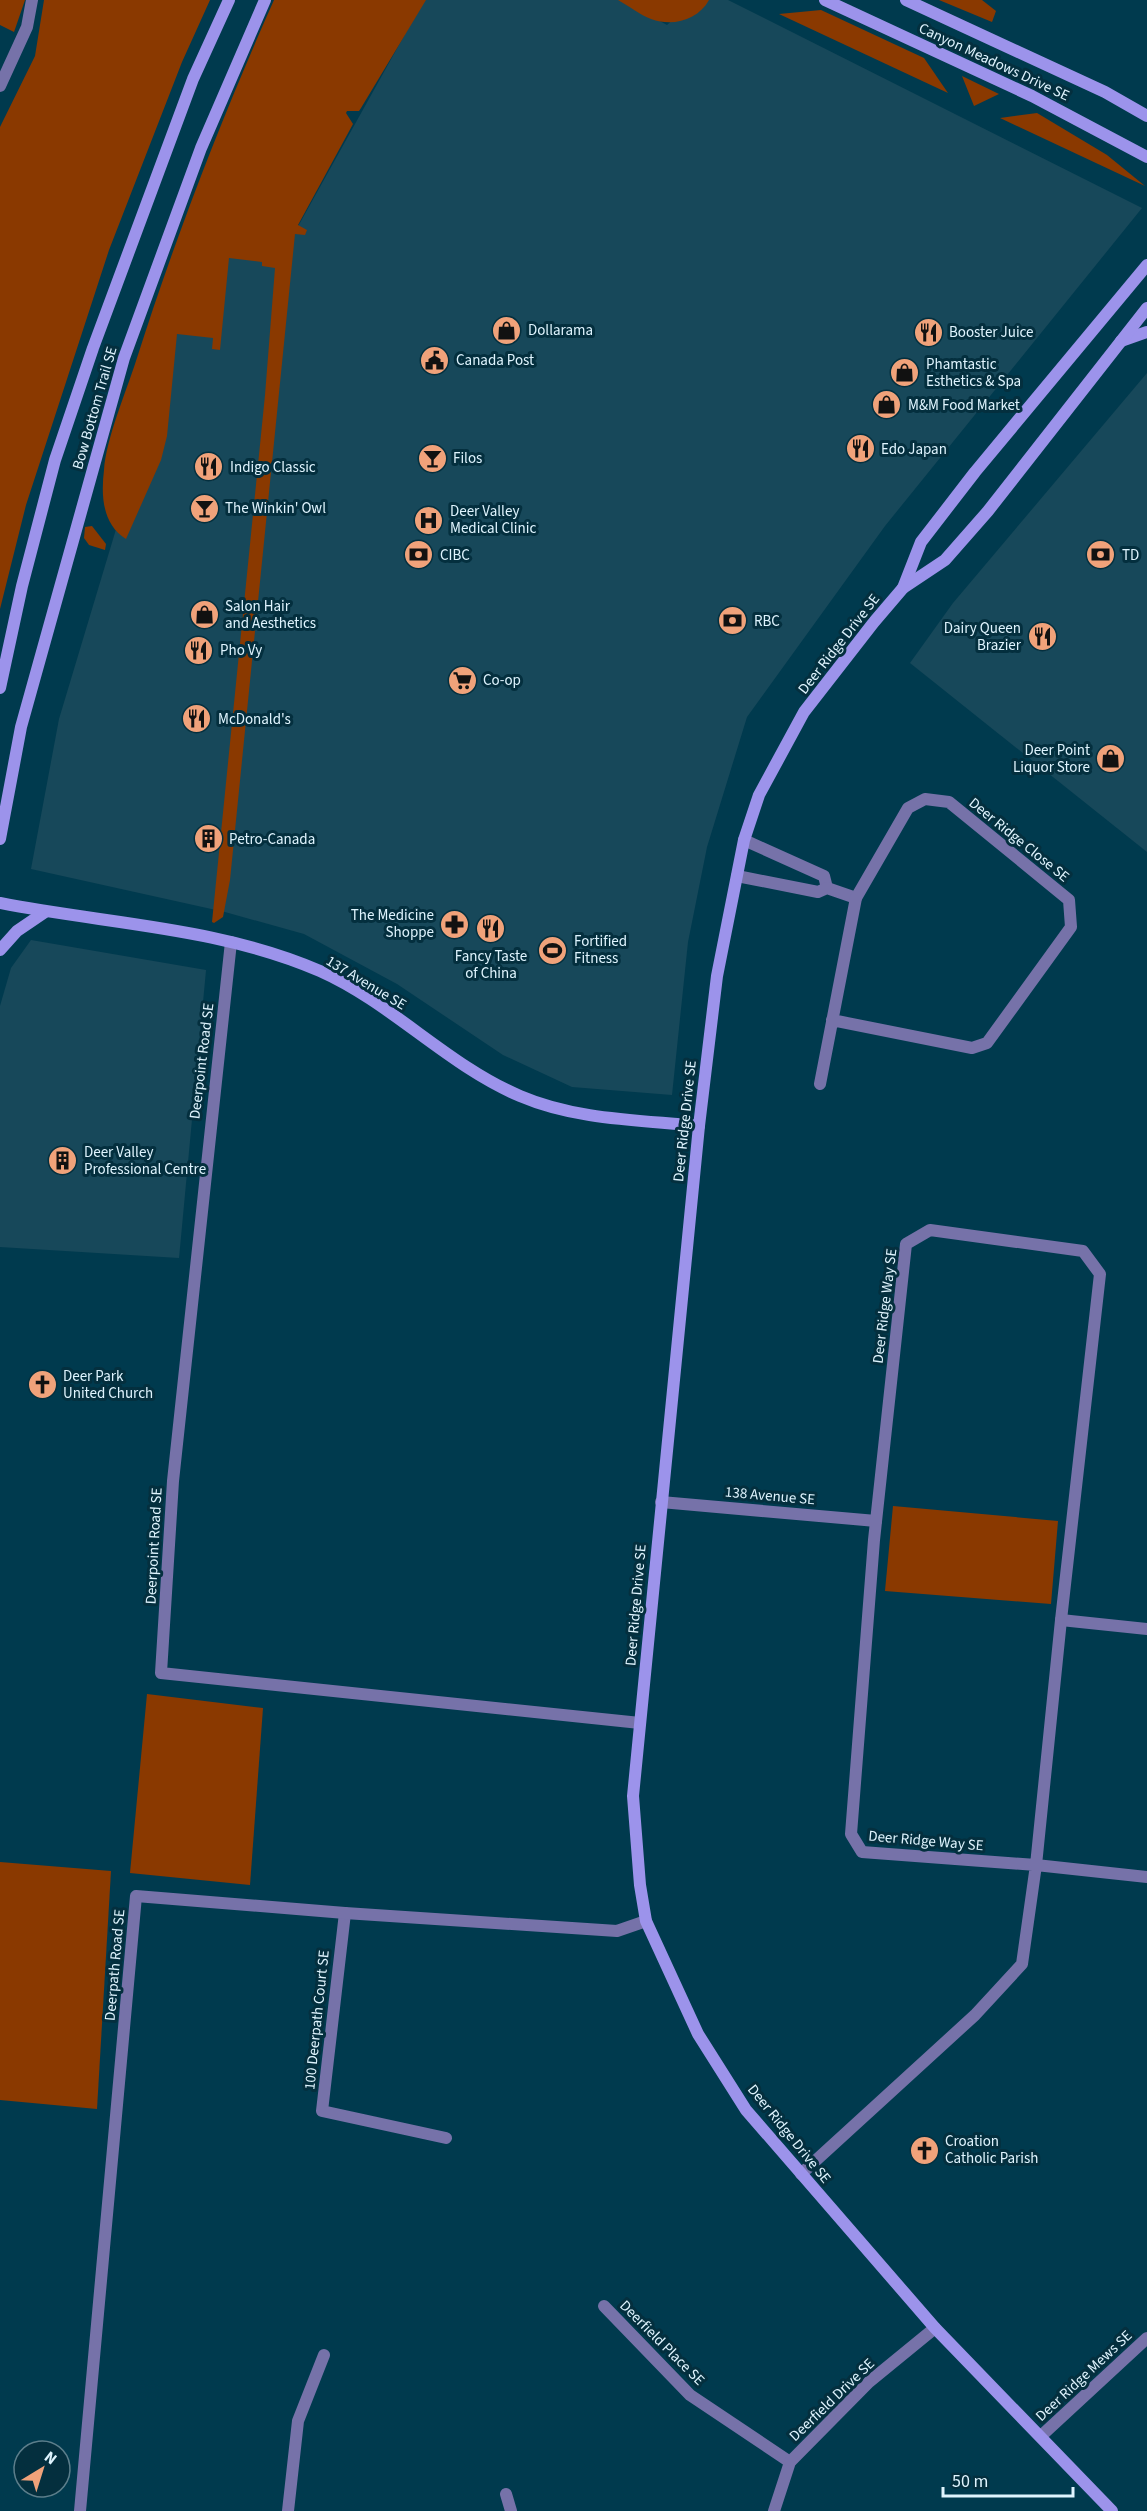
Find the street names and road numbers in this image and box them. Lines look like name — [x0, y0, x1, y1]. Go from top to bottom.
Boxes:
street label: Canyon Meadows Drive SE — [915, 18, 1073, 106]
street label: Bow Bottom Trail SE — [67, 344, 123, 472]
street label: Deer Ridge Drive SE — [793, 589, 885, 699]
street label: Deer Ridge Close SE — [964, 793, 1074, 887]
street label: 137 Avenue SE — [322, 951, 410, 1015]
street label: Deerpoint Road SE — [184, 1002, 220, 1120]
street label: Deer Ridge Drive SE — [668, 1059, 702, 1183]
street label: Deer Ridge Way SE — [868, 1247, 902, 1365]
street label: 138 Avenue SE — [724, 1482, 816, 1510]
street label: Deerpoint Road SE — [140, 1487, 168, 1605]
street label: Deer Ridge Drive SE — [620, 1543, 652, 1667]
street label: Deer Ridge Way SE — [867, 1825, 985, 1857]
street label: Deerpath Road SE — [100, 1908, 130, 2022]
street label: 100 Deerpath Court SE — [299, 1949, 335, 2091]
street label: Deer Ridge Drive SE — [742, 2080, 836, 2188]
street label: Deerfield Place SE — [615, 2296, 709, 2390]
street label: Deer Ridge Mews SE — [1031, 2326, 1137, 2426]
street label: Deerfield Drive SE — [785, 2354, 879, 2446]

